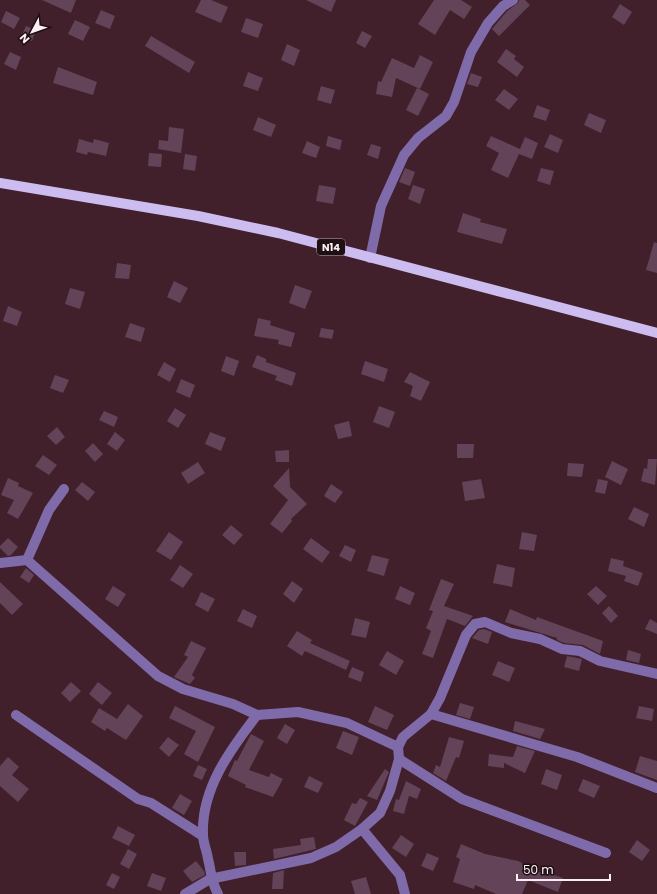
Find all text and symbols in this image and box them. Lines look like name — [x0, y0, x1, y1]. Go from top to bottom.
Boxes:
north arrow — [12, 12, 52, 52]
text: N — [16, 30, 33, 47]
road number: N14 — [317, 239, 345, 255]
scale bar — [517, 856, 610, 882]
text: 50 m — [523, 861, 554, 878]

